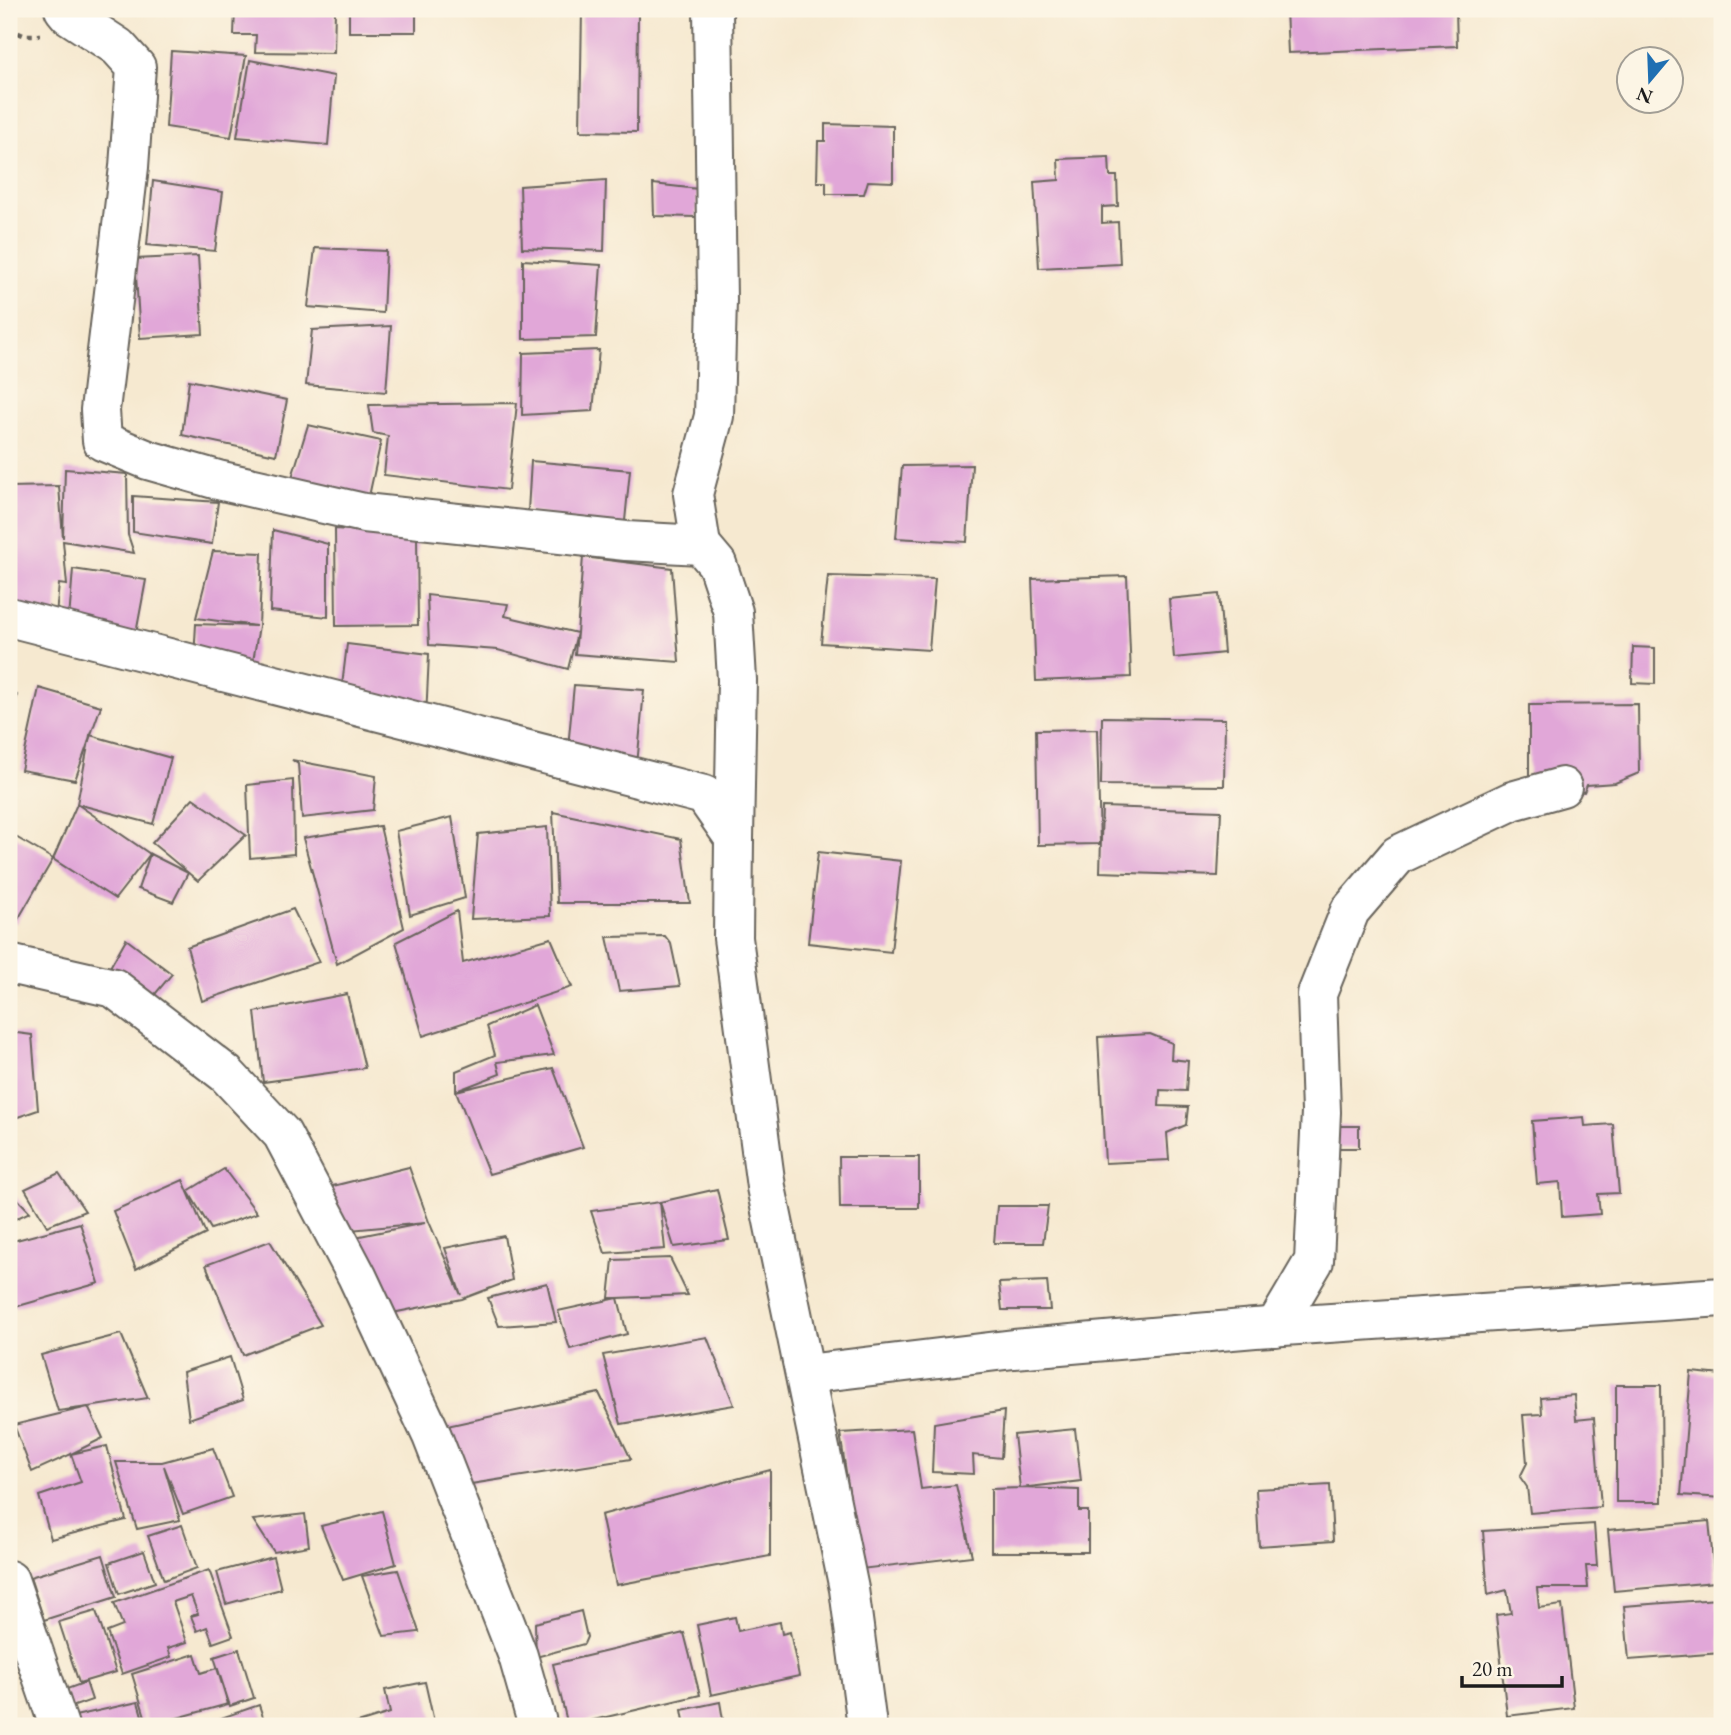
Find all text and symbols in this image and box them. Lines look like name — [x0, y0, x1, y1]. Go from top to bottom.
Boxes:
north arrow — [1616, 46, 1686, 116]
text: N — [1633, 81, 1656, 110]
scale bar — [1462, 1644, 1561, 1688]
text: 20 m — [1472, 1655, 1513, 1682]

